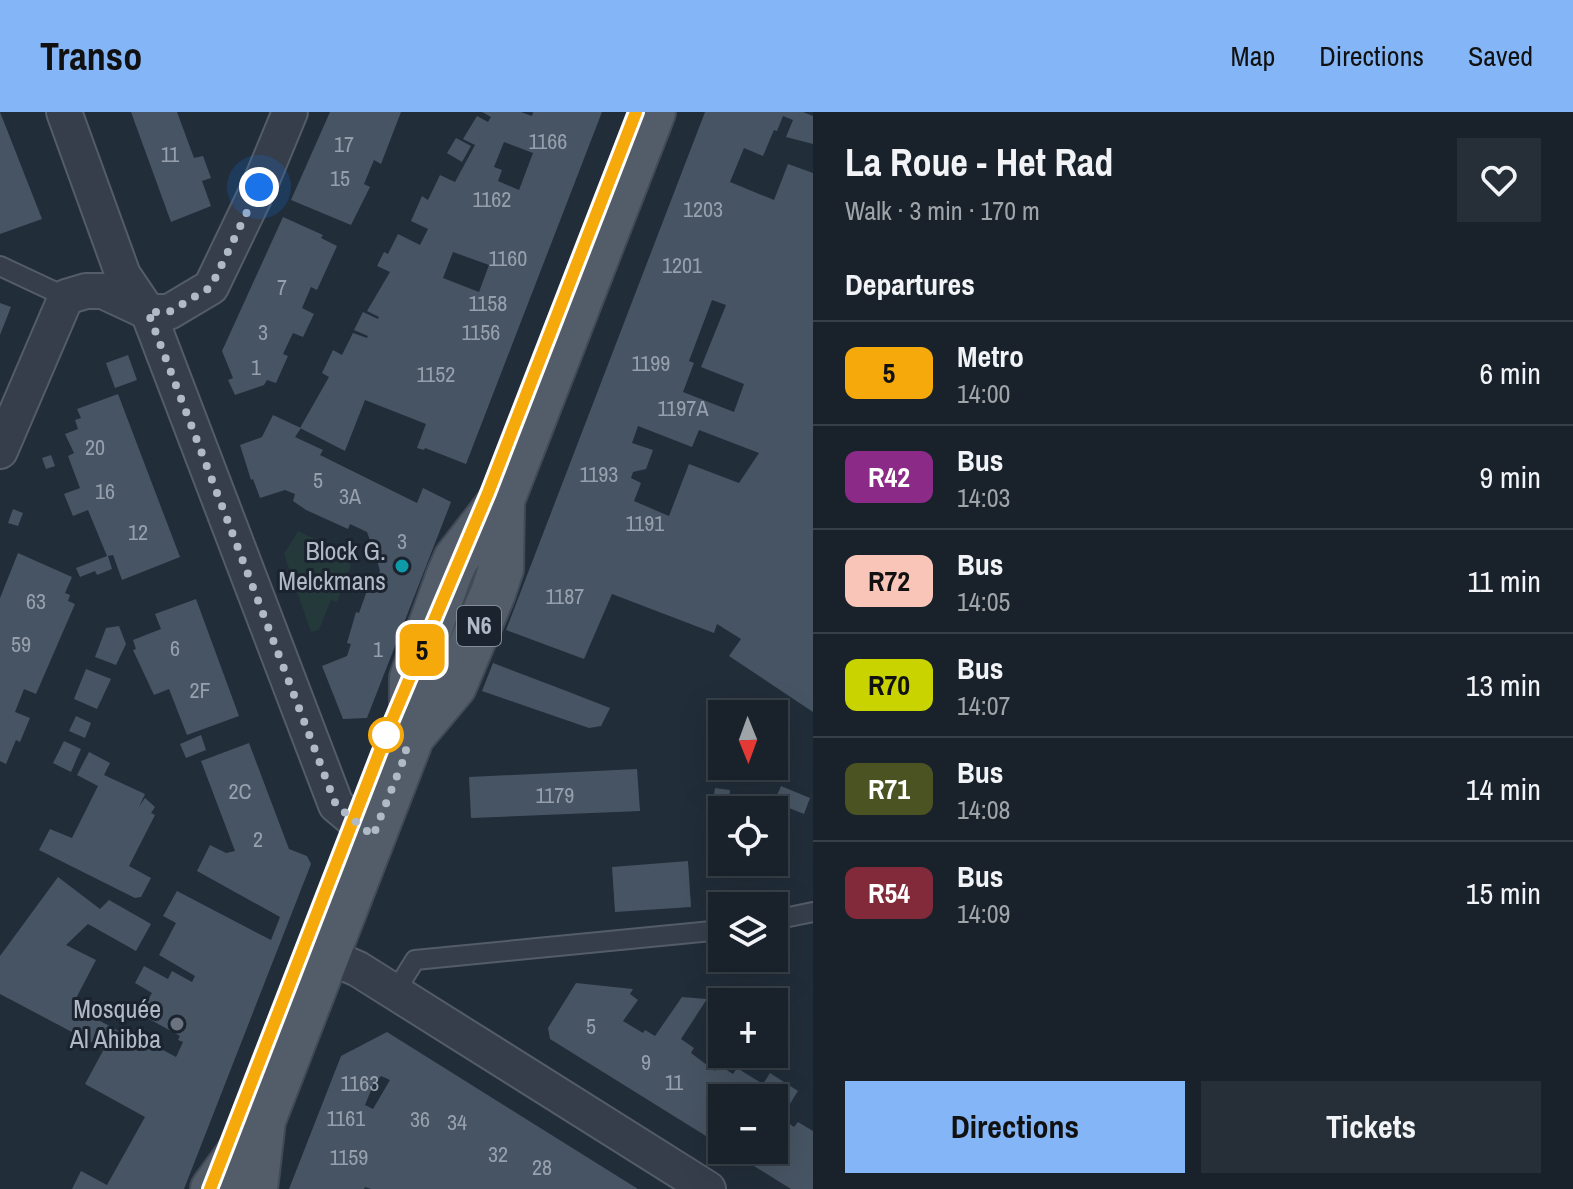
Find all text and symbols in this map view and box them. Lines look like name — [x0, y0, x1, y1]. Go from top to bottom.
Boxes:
text: Transo — [40, 31, 142, 82]
text: Map — [1231, 37, 1275, 75]
text: Directions — [1319, 37, 1424, 75]
text: Saved — [1468, 37, 1533, 75]
house number: 1166 — [529, 126, 567, 156]
house number: 17 — [334, 129, 354, 159]
text: La Roue - Het Rad — [845, 137, 1113, 188]
button: heart — [1457, 138, 1541, 222]
house number: 11 — [161, 139, 179, 169]
house number: 15 — [330, 163, 350, 193]
your location — [239, 167, 279, 207]
house number: 1162 — [473, 184, 511, 214]
text: Walk · 3 min · 170 m — [845, 193, 1040, 228]
house number: 1203 — [683, 194, 723, 224]
house number: 1160 — [489, 243, 527, 273]
house number: 1201 — [662, 250, 702, 280]
text: Departures — [845, 264, 975, 304]
house number: 7 — [277, 272, 287, 302]
house number: 1158 — [469, 288, 507, 318]
house number: 3 — [258, 317, 268, 347]
house number: 1156 — [462, 317, 500, 347]
text: Metro — [957, 336, 1024, 376]
house number: 1199 — [632, 348, 670, 378]
house number: 1 — [251, 352, 261, 382]
text: 6 min — [1479, 353, 1541, 393]
text: 5 — [883, 354, 895, 392]
house number: 1152 — [417, 359, 455, 389]
text: 14:00 — [957, 376, 1010, 411]
house number: 1197A — [658, 393, 709, 423]
house number: 20 — [85, 432, 105, 462]
text: Bus — [957, 440, 1003, 480]
text: 9 min — [1479, 457, 1541, 497]
text: R42 — [868, 458, 910, 496]
house number: 1193 — [580, 459, 618, 489]
house number: 5 — [313, 465, 323, 495]
house number: 16 — [95, 476, 115, 506]
text: 14:03 — [957, 480, 1010, 515]
house number: 3A — [339, 481, 362, 511]
house number: 1191 — [626, 508, 664, 538]
house number: 12 — [128, 517, 148, 547]
house number: 3 — [397, 526, 407, 556]
place label: Block G. Melckmans — [278, 533, 386, 598]
text: Bus — [957, 544, 1003, 584]
marker: Block G. Melckmans — [393, 557, 411, 575]
text: 11 min — [1468, 561, 1541, 601]
text: R72 — [868, 562, 910, 600]
house number: 1187 — [546, 581, 584, 611]
text: 14:05 — [957, 584, 1010, 619]
house number: 63 — [26, 586, 46, 616]
road number: N6 — [457, 606, 501, 646]
line badge: 5 — [396, 624, 448, 676]
house number: 59 — [11, 629, 31, 659]
text: 5 — [416, 631, 428, 669]
house number: 6 — [170, 633, 180, 663]
house number: 1 — [373, 634, 383, 664]
text: Bus — [957, 648, 1003, 688]
text: 13 min — [1466, 665, 1541, 705]
text: R70 — [868, 666, 910, 704]
house number: 2F — [189, 675, 211, 705]
text: 14:07 — [957, 688, 1010, 723]
north arrow — [708, 700, 788, 780]
map controls — [708, 700, 788, 1164]
unlabelled marker — [369, 718, 403, 752]
text: Bus — [957, 752, 1003, 792]
text: 14 min — [1466, 769, 1541, 809]
text: R71 — [868, 770, 910, 808]
house number: 2C — [228, 776, 252, 806]
house number: 1179 — [536, 780, 574, 810]
text: 14:08 — [957, 792, 1010, 827]
button: locate — [708, 796, 788, 876]
house number: 2 — [253, 824, 263, 854]
text: Bus — [957, 856, 1003, 896]
text: 15 min — [1466, 873, 1541, 913]
text: R54 — [868, 874, 910, 912]
button: layers — [708, 892, 788, 972]
text: 14:09 — [957, 896, 1010, 931]
button: + — [708, 988, 788, 1068]
place label: Mosquée Al Ahibba — [69, 991, 161, 1056]
house number: 5 — [586, 1011, 596, 1041]
marker: Mosquée Al Ahibba — [168, 1015, 186, 1033]
house number: 9 — [641, 1047, 651, 1077]
house number: 11 — [665, 1067, 683, 1097]
house number: 1163 — [341, 1068, 379, 1098]
button: Directions — [845, 1081, 1185, 1173]
button: Tickets — [1201, 1081, 1541, 1173]
button: − — [708, 1084, 788, 1164]
house number: 1161 — [327, 1103, 365, 1133]
house number: 36 — [410, 1104, 430, 1134]
house number: 34 — [447, 1107, 467, 1137]
house number: 32 — [488, 1139, 508, 1169]
house number: 1159 — [330, 1142, 368, 1172]
house number: 28 — [532, 1152, 552, 1182]

